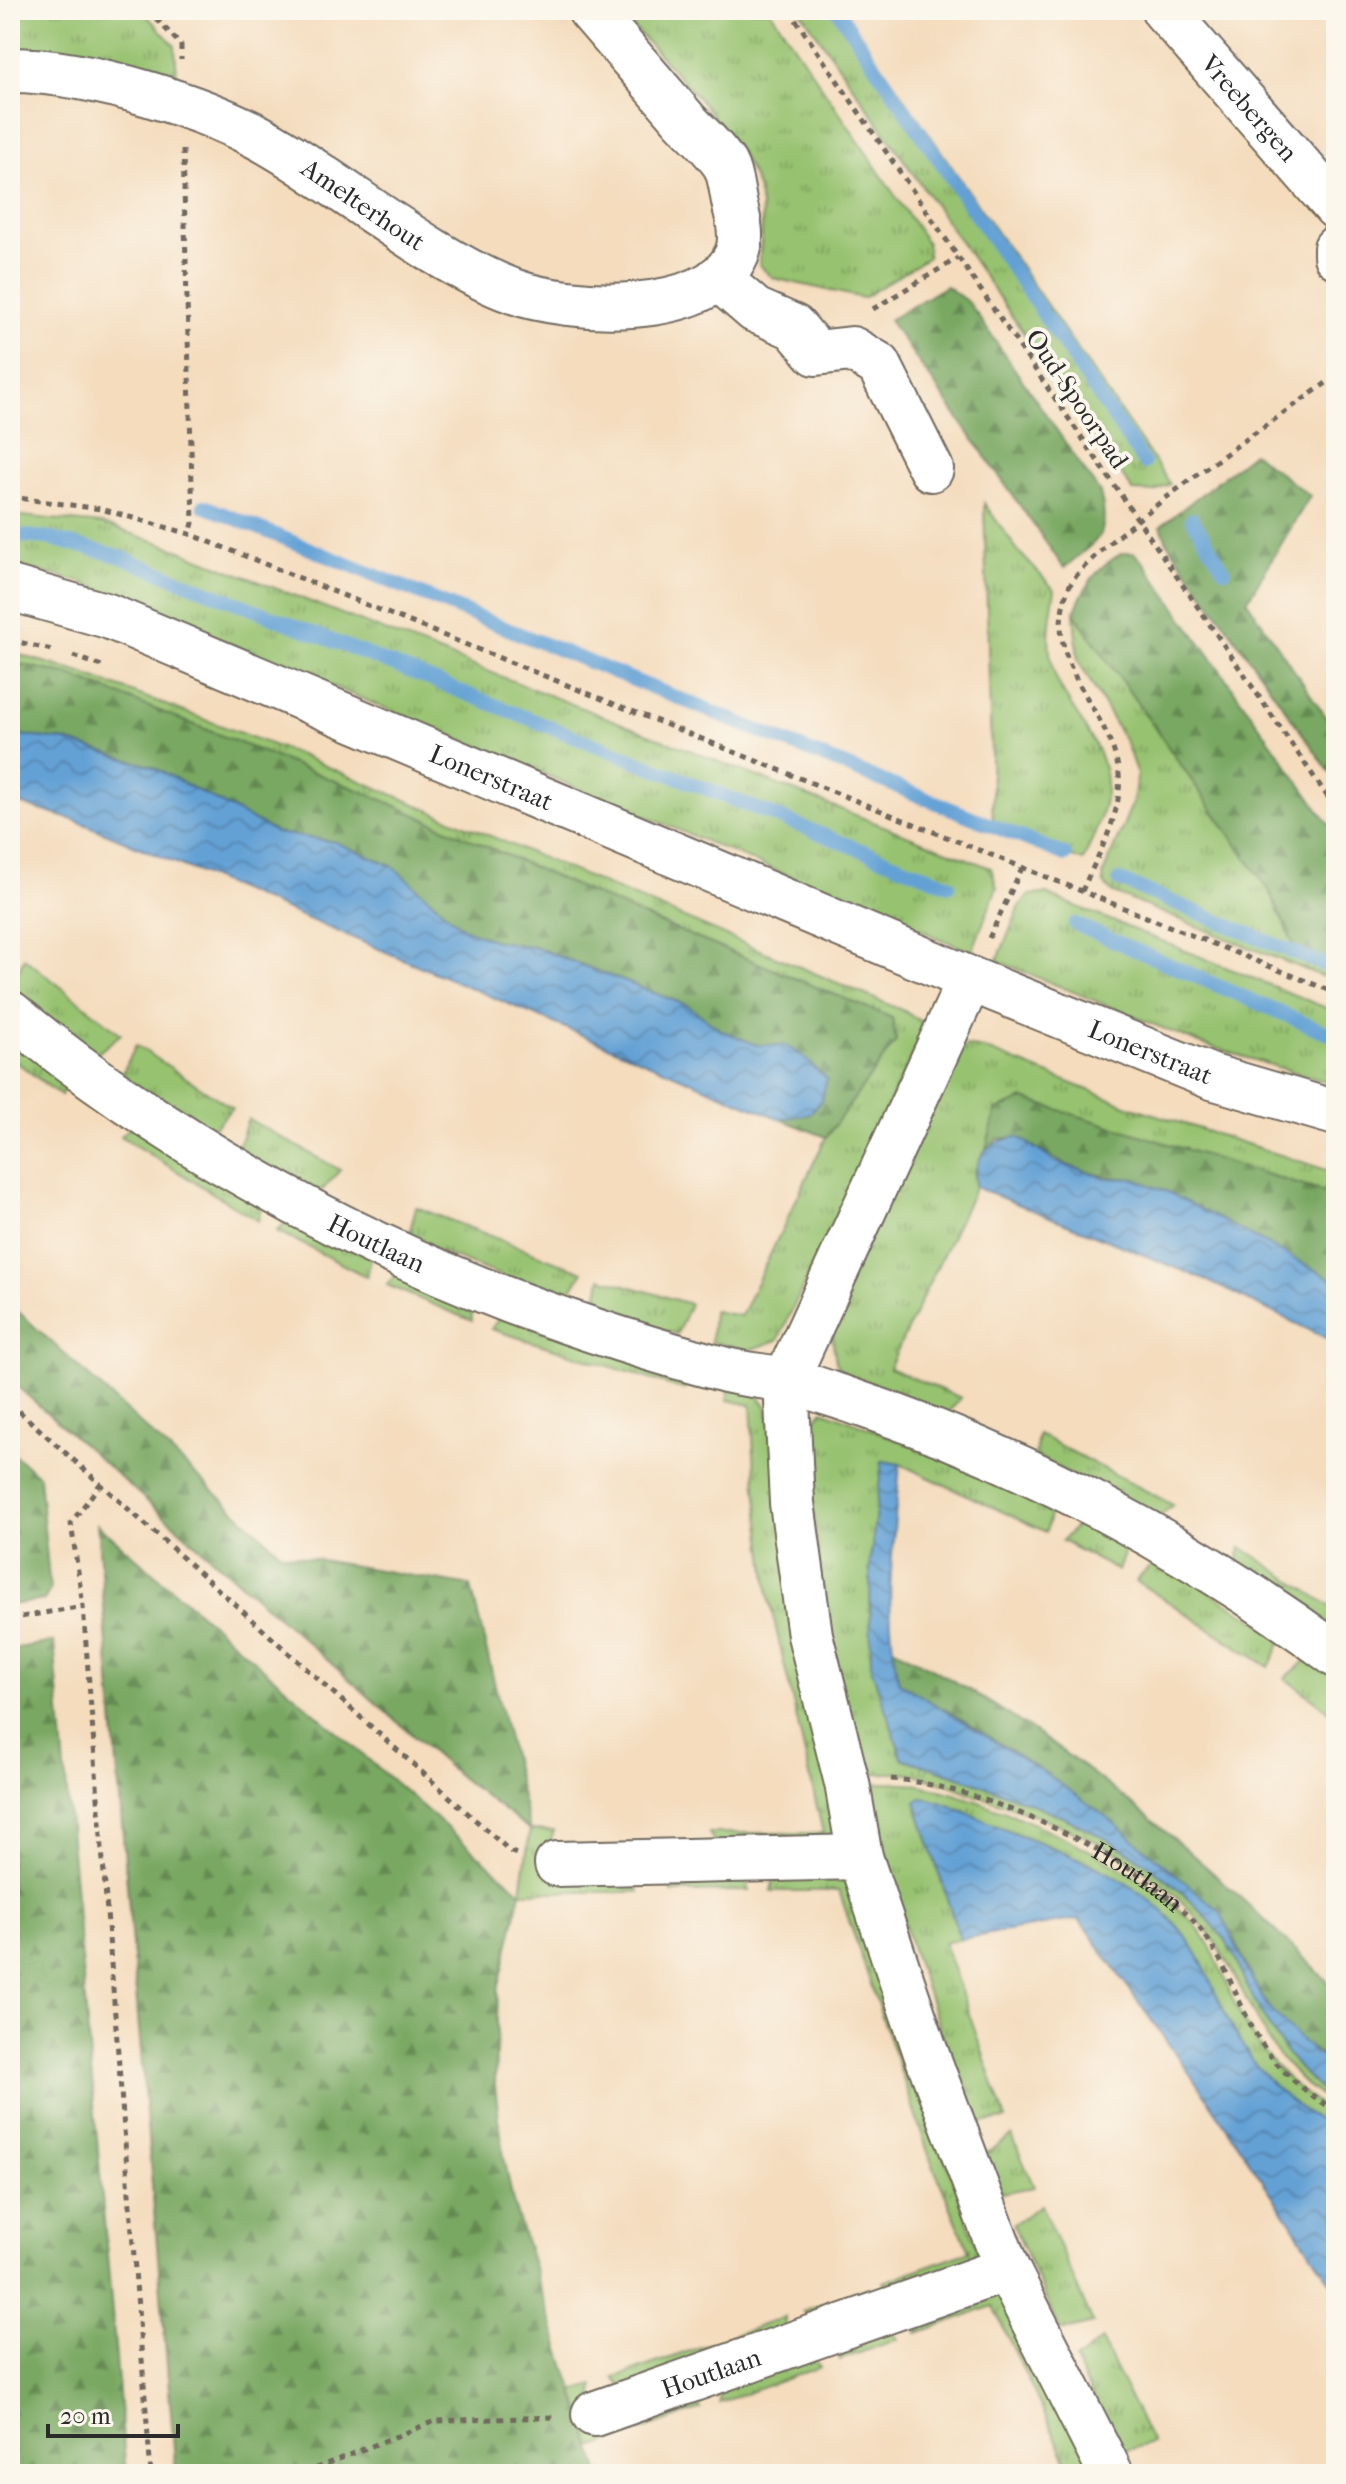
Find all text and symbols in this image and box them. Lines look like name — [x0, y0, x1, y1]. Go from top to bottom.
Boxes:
street label: Vreebergen — [1194, 47, 1304, 168]
street label: Amelterhout — [295, 151, 432, 258]
street label: Oud-Spoorpad — [1019, 323, 1136, 475]
street label: Lonerstraat — [425, 738, 559, 817]
street label: Lonerstraat — [1084, 1013, 1218, 1091]
street label: Houtlaan — [323, 1207, 430, 1279]
street label: Houtlaan — [1087, 1835, 1190, 1918]
street label: Houtlaan — [657, 2341, 765, 2405]
scale bar — [48, 2388, 178, 2438]
text: 20 m — [60, 2402, 111, 2430]

